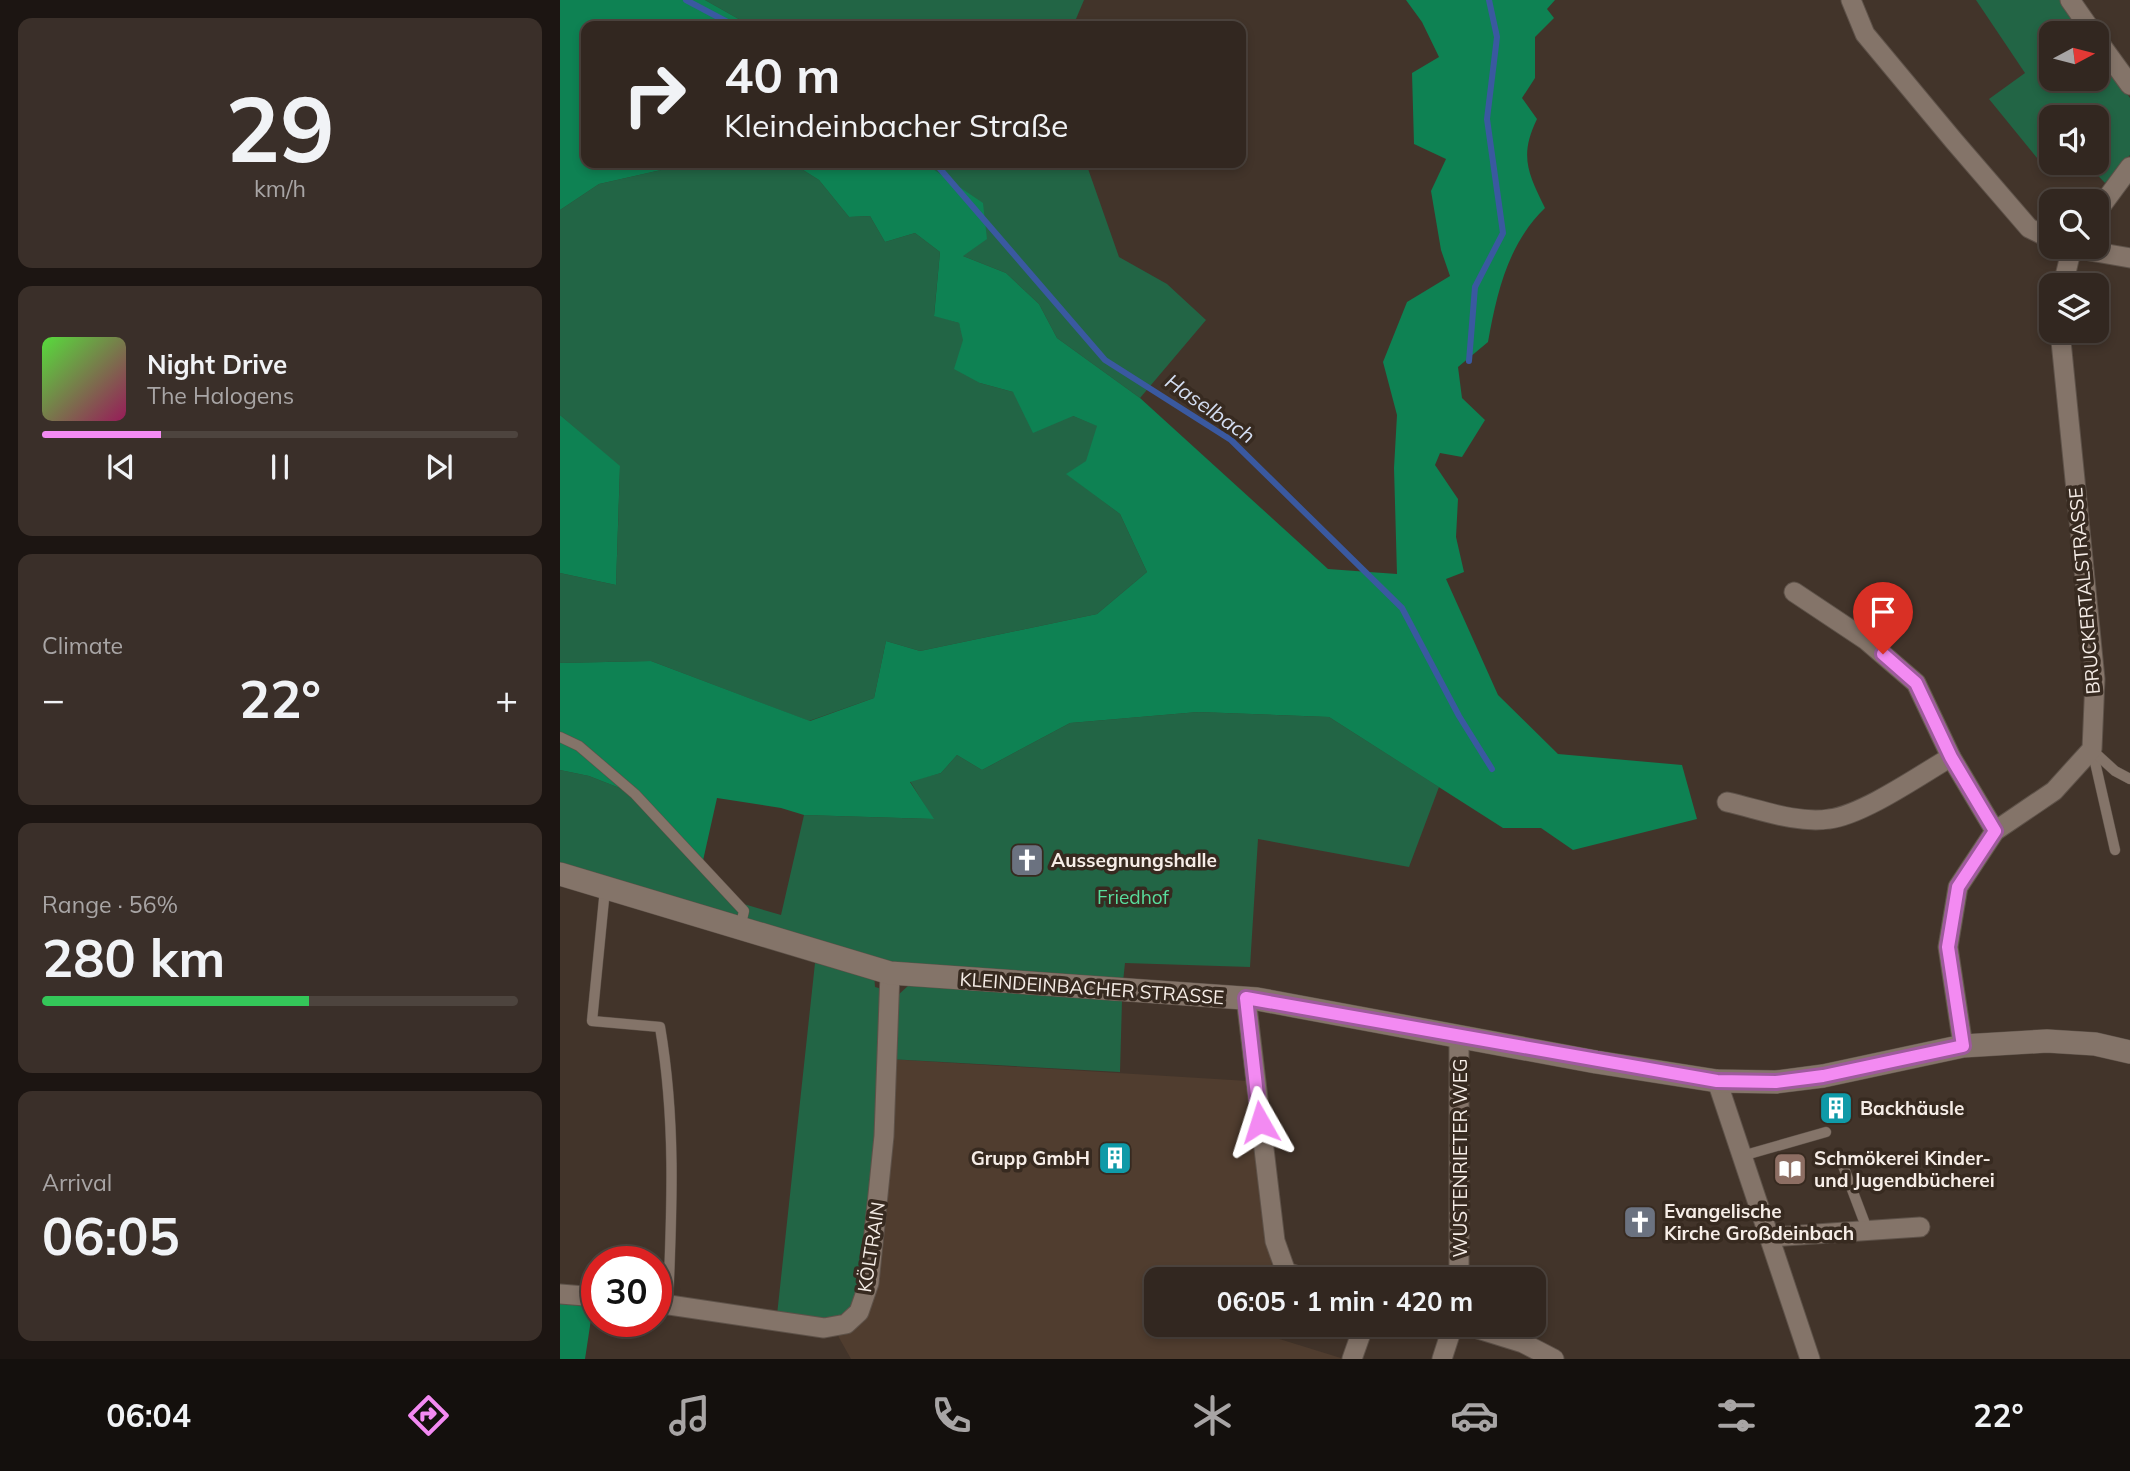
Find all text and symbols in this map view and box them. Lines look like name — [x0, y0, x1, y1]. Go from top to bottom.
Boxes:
north arrow — [2039, 21, 2109, 91]
map controls — [2039, 21, 2109, 343]
text: 40 m — [724, 44, 840, 105]
icon: right — [609, 49, 700, 140]
text: 29 — [225, 71, 335, 185]
text: Kleindeinbacher Straße — [724, 105, 1068, 145]
button: sound — [2039, 105, 2109, 175]
text: km/h — [254, 174, 306, 203]
button: search — [2039, 189, 2109, 259]
button: layers — [2039, 273, 2109, 343]
text: Night Drive — [147, 348, 287, 381]
water label: Haselbach — [1161, 368, 1260, 448]
text: The Halogens — [147, 381, 294, 410]
icon: previous — [102, 448, 140, 486]
icon: pause — [261, 448, 299, 486]
icon: next — [420, 448, 458, 486]
street label: BRUCKERTALSTRASSE — [2063, 487, 2105, 695]
pin — [1853, 582, 1913, 654]
icon: arrive — [1864, 593, 1902, 631]
text: Climate — [42, 631, 123, 660]
text: 22° — [239, 666, 321, 731]
text: − — [42, 675, 65, 723]
text: + — [495, 675, 518, 723]
church icon: Aussegnungshalle — [1008, 841, 1046, 879]
place label: Aussegnungshalle — [1051, 848, 1217, 872]
park label: Friedhof — [1097, 885, 1170, 909]
text: Range · 56% — [42, 890, 178, 919]
text: 280 km — [42, 925, 225, 990]
street label: KLEINDEINBACHER STRASSE — [959, 967, 1225, 1009]
street label: WUSTENRIETER WEG — [1448, 1058, 1472, 1258]
position arrow — [1223, 1085, 1297, 1159]
building icon: Backhäusle — [1817, 1089, 1855, 1127]
place label: Backhäusle — [1860, 1096, 1964, 1120]
building icon: Grupp GmbH — [1096, 1139, 1134, 1177]
place label: Grupp GmbH — [971, 1146, 1090, 1170]
place label: Schmökerei Kinder- und Jugendbücherei — [1814, 1146, 1995, 1192]
library icon: Schmökerei Kinder- und Jugendbücherei — [1771, 1150, 1809, 1188]
text: Arrival — [42, 1168, 112, 1197]
place label: Evangelische Kirche Großdeinbach — [1664, 1199, 1854, 1245]
street label: KÖLTRAIN — [852, 1200, 890, 1294]
text: 06:05 — [42, 1203, 180, 1268]
church icon: Evangelische Kirche Großdeinbach — [1621, 1203, 1659, 1241]
speed limit sign: 30 — [581, 1246, 672, 1337]
text: 06:05 · 1 min · 420 m — [1217, 1285, 1473, 1318]
icon: directions — [404, 1391, 453, 1440]
icon: music — [665, 1391, 714, 1440]
icon: phone — [927, 1391, 976, 1440]
icon: climate — [1188, 1391, 1237, 1440]
icon: car — [1450, 1391, 1499, 1440]
icon: filters — [1712, 1391, 1761, 1440]
text: 06:04 — [106, 1395, 191, 1435]
text: 22° — [1973, 1395, 2024, 1435]

